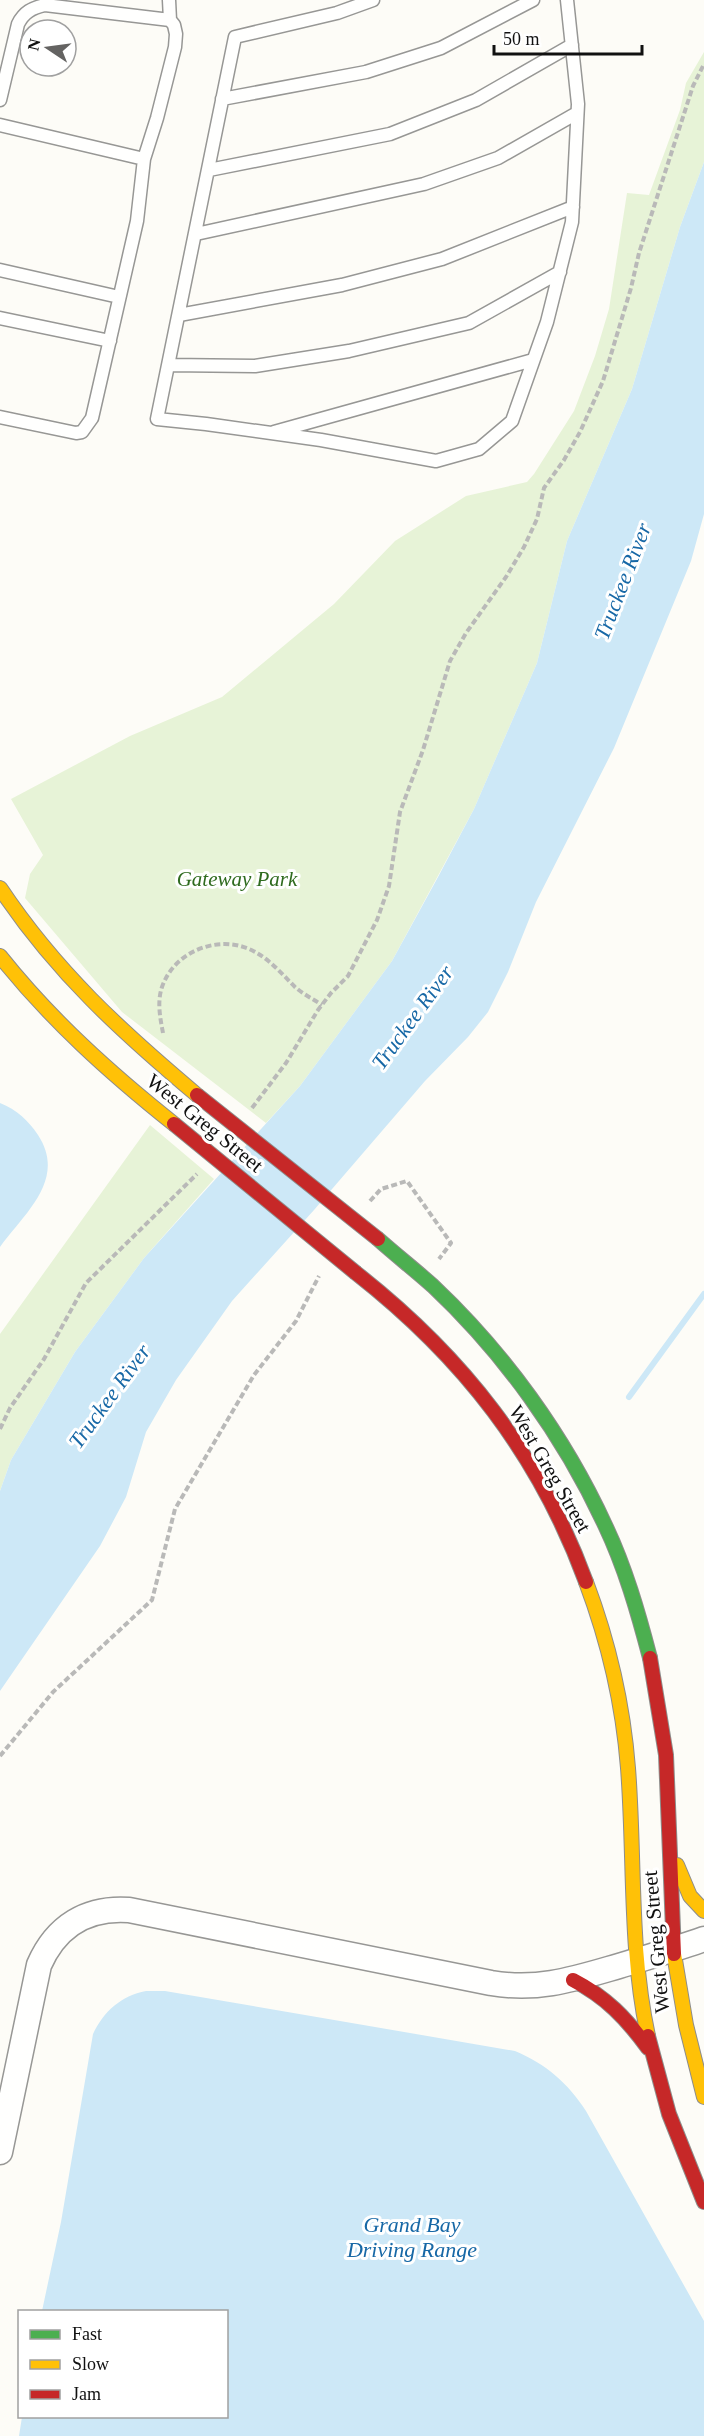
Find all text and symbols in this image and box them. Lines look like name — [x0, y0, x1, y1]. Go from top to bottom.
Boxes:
north arrow — [18, 18, 78, 78]
scale bar — [494, 18, 642, 56]
text: 50 m — [503, 29, 540, 49]
text: N — [24, 37, 44, 52]
water label: Truckee River — [589, 519, 656, 643]
park label: Gateway Park — [177, 867, 298, 891]
water label: Truckee River — [366, 960, 459, 1074]
street label: West Greg Street — [142, 1069, 268, 1177]
water label: Truckee River — [63, 1339, 156, 1453]
street label: West Greg Street — [504, 1401, 596, 1537]
street label: West Greg Street — [638, 1870, 674, 2014]
water label: Grand Bay Driving Range — [346, 2212, 477, 2262]
legend — [18, 2310, 228, 2418]
text: Fast — [72, 2324, 102, 2344]
text: Slow — [72, 2354, 109, 2374]
text: Jam — [72, 2384, 101, 2404]

